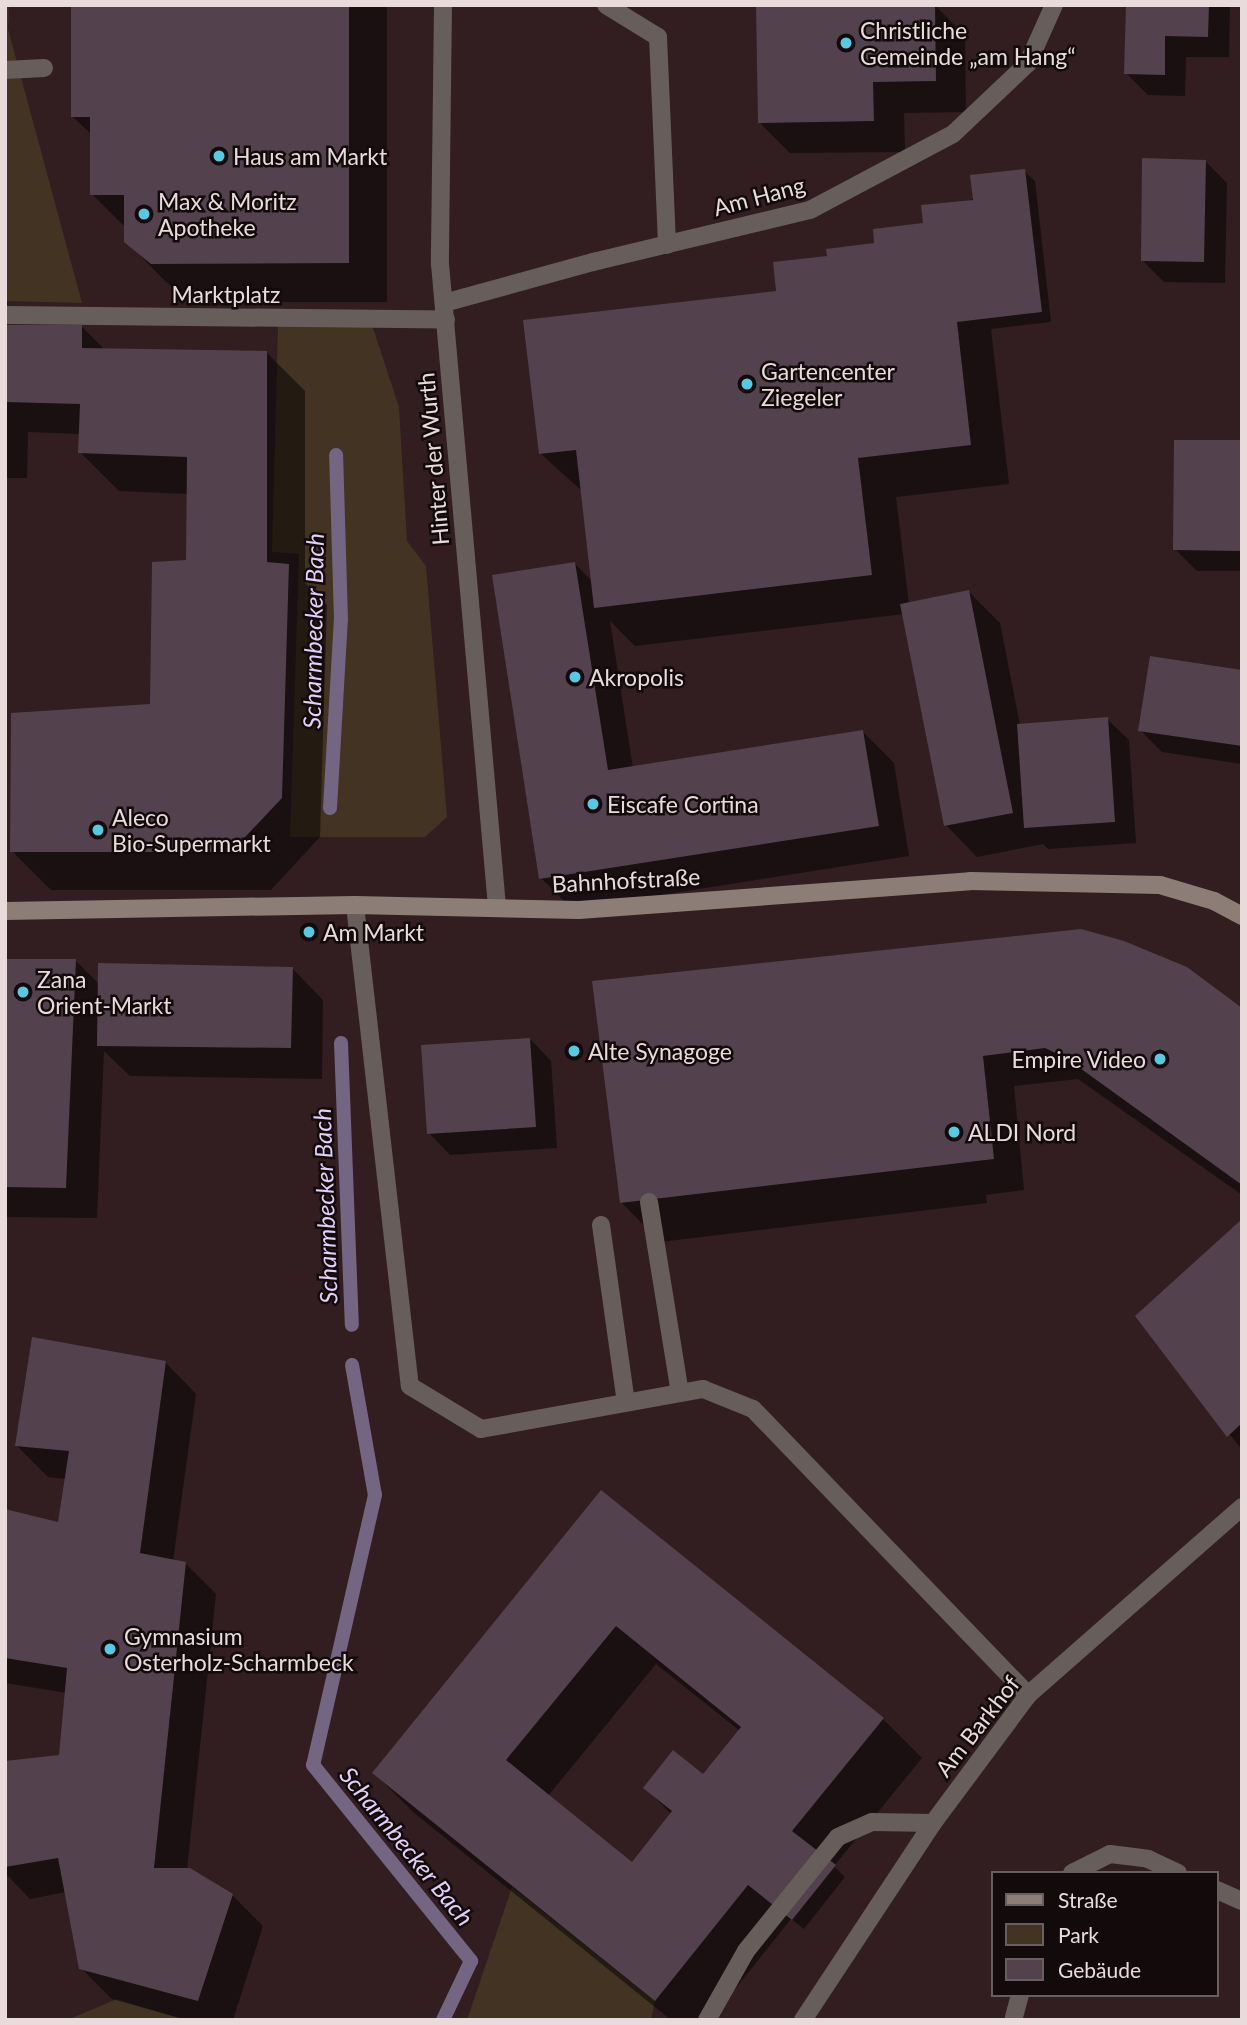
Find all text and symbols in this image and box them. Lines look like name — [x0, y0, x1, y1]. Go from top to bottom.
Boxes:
place label: Christliche Gemeinde „am Hang“ — [860, 16, 1076, 70]
marker: Christliche Gemeinde „am Hang“ — [838, 35, 854, 51]
place label: Haus am Markt — [233, 142, 387, 170]
marker: Haus am Markt — [211, 148, 227, 164]
street label: Am Hang — [710, 171, 808, 221]
place label: Max & Moritz Apotheke — [158, 187, 297, 241]
marker: Max & Moritz Apotheke — [136, 206, 152, 222]
street label: Marktplatz — [172, 280, 280, 308]
place label: Gartencenter Ziegeler — [761, 357, 895, 411]
street label: Hinter der Wurth — [412, 371, 454, 547]
marker: Gartencenter Ziegeler — [739, 376, 755, 392]
water label: Scharmbecker Bach — [297, 533, 329, 729]
place label: Akropolis — [589, 663, 684, 691]
marker: Akropolis — [567, 669, 583, 685]
place label: Eiscafe Cortina — [607, 790, 759, 818]
marker: Eiscafe Cortina — [585, 796, 601, 812]
place label: Aleco Bio-Supermarkt — [112, 803, 271, 857]
marker: Aleco Bio-Supermarkt — [90, 822, 106, 838]
street label: Bahnhofstraße — [551, 862, 701, 898]
place label: Am Markt — [323, 918, 424, 946]
marker: Am Markt — [301, 924, 317, 940]
place label: Zana Orient-Markt — [37, 965, 171, 1019]
marker: Zana Orient-Markt — [15, 984, 31, 1000]
place label: Alte Synagoge — [588, 1037, 732, 1065]
marker: Alte Synagoge — [566, 1043, 582, 1059]
place label: Empire Video — [1011, 1045, 1146, 1073]
marker: Empire Video — [1152, 1051, 1168, 1067]
water label: Scharmbecker Bach — [307, 1107, 343, 1305]
place label: ALDI Nord — [968, 1118, 1076, 1146]
marker: ALDI Nord — [946, 1124, 962, 1140]
place label: Gymnasium Osterholz-Scharmbeck — [124, 1622, 354, 1676]
marker: Gymnasium Osterholz-Scharmbeck — [102, 1641, 118, 1657]
street label: Am Barkhof — [929, 1670, 1025, 1782]
water label: Scharmbecker Bach — [334, 1761, 480, 1931]
legend — [992, 1871, 1219, 1997]
text: Straße — [1058, 1887, 1118, 1912]
text: Park — [1058, 1922, 1099, 1947]
text: Gebäude — [1058, 1957, 1141, 1982]

